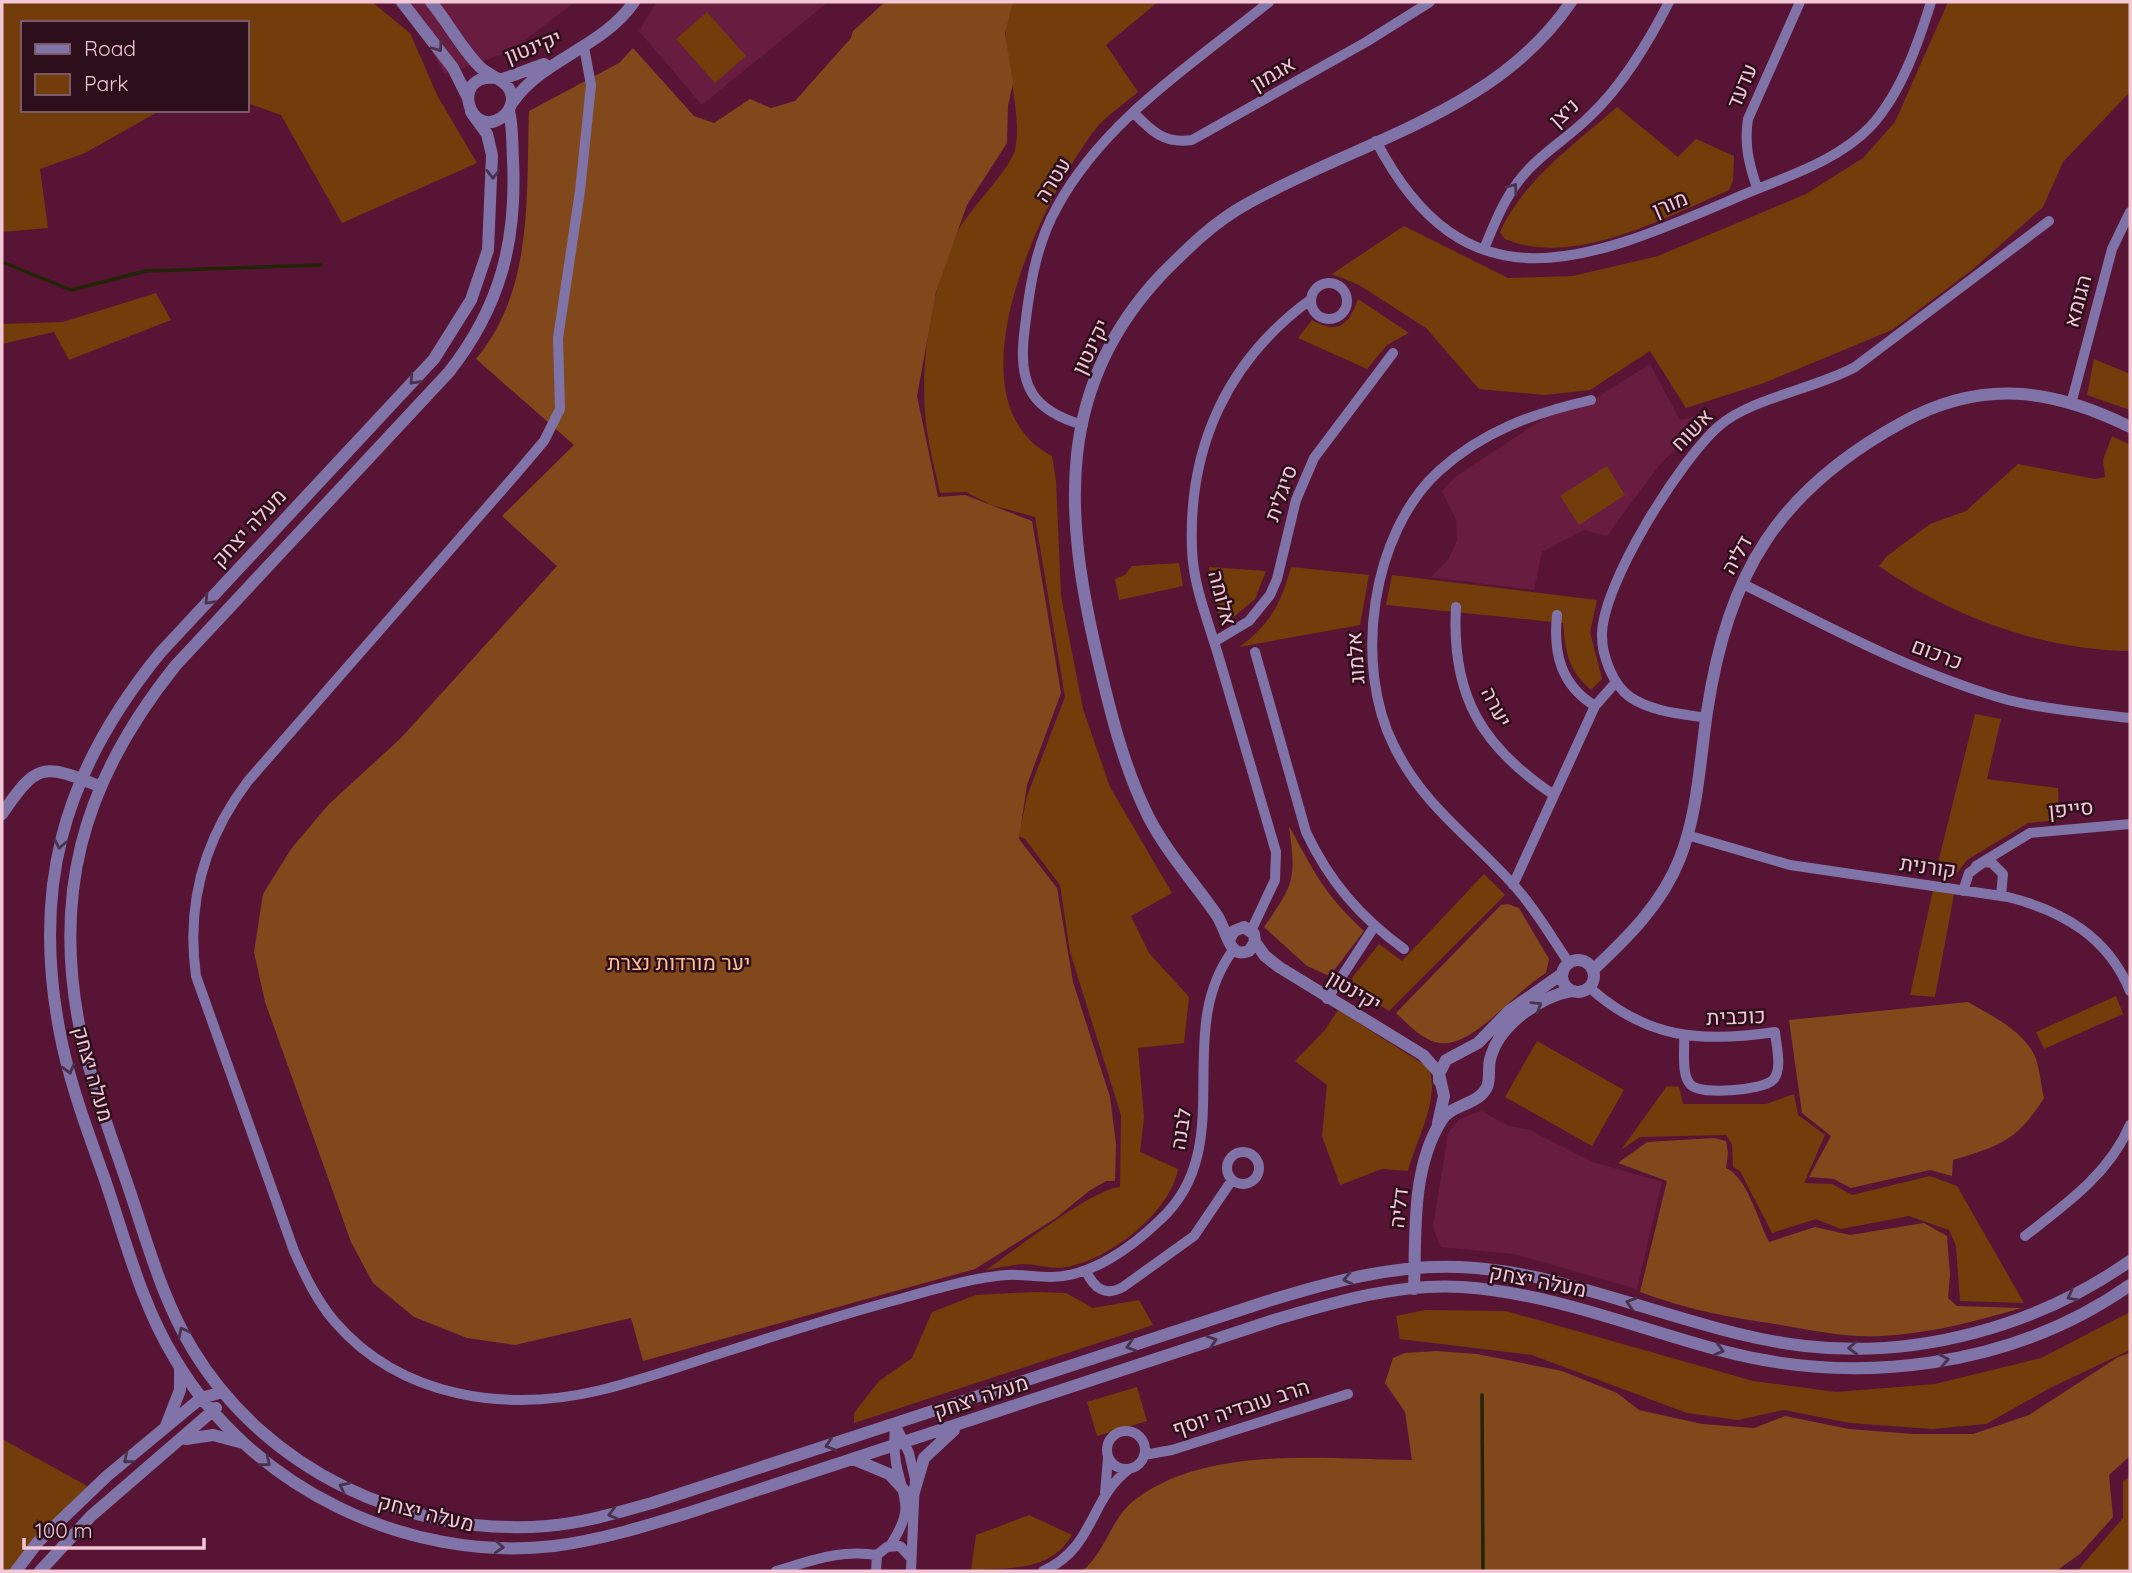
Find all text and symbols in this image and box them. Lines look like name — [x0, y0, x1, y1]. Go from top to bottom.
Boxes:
legend — [21, 21, 248, 112]
street label: יקינטון — [501, 23, 565, 69]
text: Road — [84, 35, 136, 61]
one-way arrow — [430, 39, 443, 52]
street label: אגמון — [1246, 50, 1299, 96]
street label: עדעד — [1720, 59, 1762, 112]
text: Park — [84, 70, 128, 96]
street label: ניצן — [1543, 92, 1584, 132]
street label: עטרה — [1028, 152, 1076, 207]
one-way arrow — [485, 169, 501, 180]
one-way arrow — [1505, 183, 1518, 196]
street label: מורן — [1648, 184, 1691, 222]
street label: הגומא — [2058, 272, 2097, 330]
street label: יקינטון — [1066, 315, 1115, 379]
one-way arrow — [410, 372, 422, 385]
street label: אשוח — [1665, 403, 1718, 456]
street label: סיגלית — [1258, 461, 1302, 524]
street label: מעלה יצחק — [205, 483, 291, 572]
street label: דליה — [1715, 530, 1757, 578]
street label: אלומה — [1203, 567, 1243, 628]
one-way arrow — [205, 592, 217, 605]
street label: אלמוג — [1340, 631, 1370, 685]
street label: כרכום — [1908, 632, 1966, 675]
street label: יערה — [1476, 682, 1518, 731]
street label: סייפן — [2047, 793, 2095, 823]
one-way arrow — [53, 838, 68, 850]
street label: קורנית — [1898, 849, 1958, 883]
park label: יער מורדות נצרת — [608, 949, 750, 975]
street label: יקינטון — [1323, 964, 1386, 1016]
one-way arrow — [1529, 1002, 1542, 1015]
street label: כוכבית — [1706, 1002, 1766, 1030]
street label: מעלה יצחק — [68, 1023, 120, 1124]
one-way arrow — [60, 1062, 75, 1074]
street label: לבנה — [1164, 1106, 1196, 1152]
street label: דליה — [1383, 1186, 1413, 1229]
street label: מעלה יצחק — [1488, 1258, 1589, 1302]
one-way arrow — [1342, 1270, 1354, 1285]
one-way arrow — [2067, 1287, 2079, 1301]
one-way arrow — [1625, 1296, 1637, 1311]
one-way arrow — [178, 1326, 192, 1339]
one-way arrow — [1206, 1334, 1218, 1349]
one-way arrow — [1125, 1338, 1137, 1352]
one-way arrow — [1847, 1340, 1858, 1355]
one-way arrow — [1713, 1342, 1725, 1356]
one-way arrow — [1939, 1353, 1950, 1368]
street label: מעלה יצחק — [930, 1369, 1031, 1424]
street label: הרב עובדיה יוסף — [1169, 1373, 1313, 1441]
one-way arrow — [824, 1437, 836, 1452]
one-way arrow — [124, 1450, 136, 1463]
one-way arrow — [257, 1454, 270, 1466]
one-way arrow — [339, 1481, 351, 1495]
street label: מעלה יצחק — [376, 1488, 477, 1536]
scale bar — [24, 1506, 205, 1550]
one-way arrow — [607, 1506, 619, 1520]
text: 100 m — [35, 1517, 93, 1543]
one-way arrow — [493, 1539, 504, 1554]

